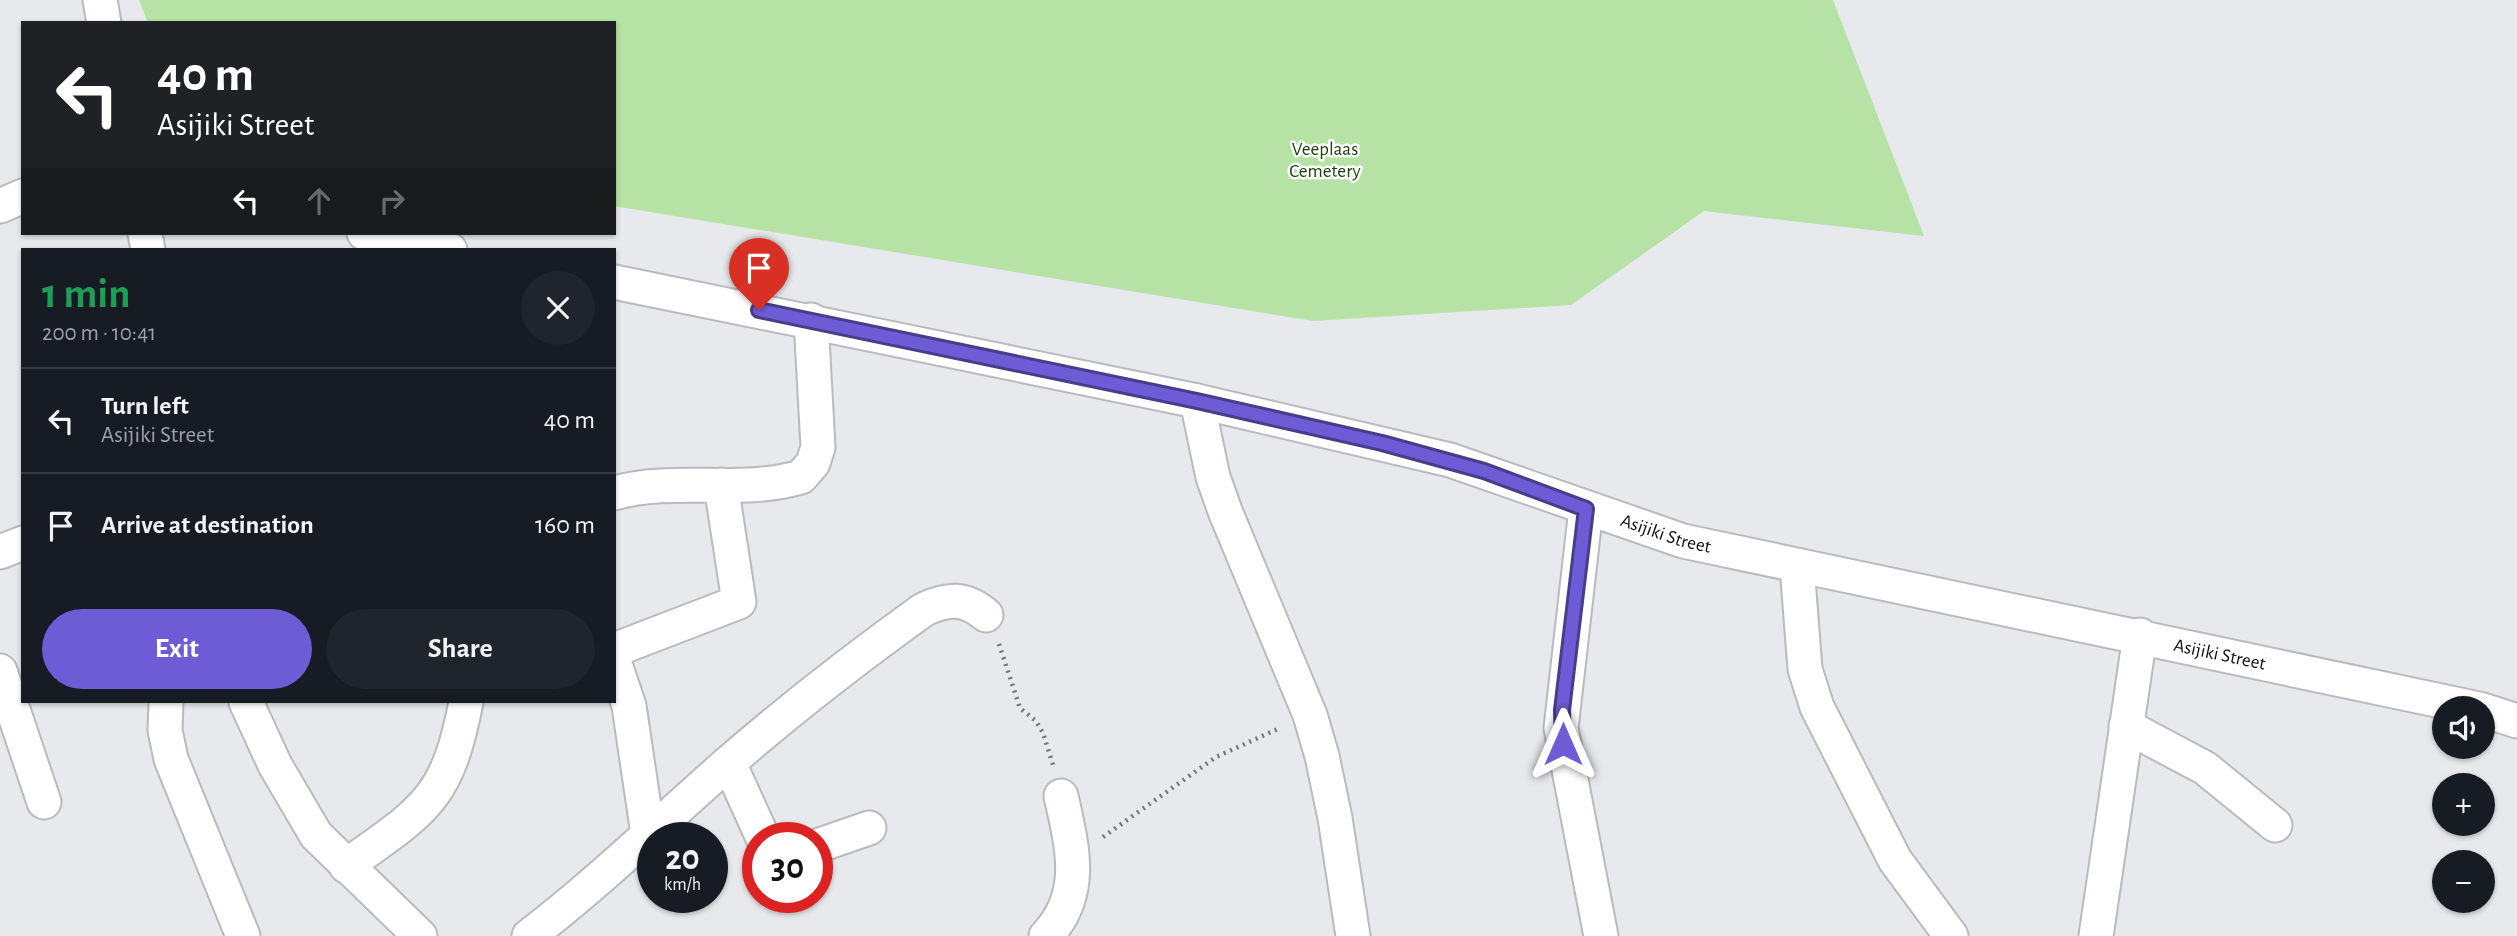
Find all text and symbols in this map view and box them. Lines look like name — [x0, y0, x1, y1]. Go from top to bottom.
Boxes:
icon: left — [42, 49, 133, 140]
text: 40 m — [157, 51, 254, 100]
text: Asijiki Street — [157, 109, 314, 141]
park label: Veeplaas Cemetery — [1289, 140, 1361, 181]
icon: left — [227, 182, 265, 220]
icon: ahead — [300, 182, 338, 220]
icon: right — [373, 182, 411, 220]
pin — [729, 238, 789, 310]
icon: arrive — [740, 249, 778, 287]
button: close — [521, 271, 595, 345]
text: 1 min — [42, 273, 131, 315]
text: 200 m · 10:41 — [42, 322, 156, 345]
text: Turn left — [101, 393, 189, 419]
icon: left — [42, 402, 80, 440]
text: 40 m — [544, 407, 595, 433]
text: Asijiki Street — [101, 424, 214, 447]
icon: arrive — [42, 507, 80, 545]
street label: Asijiki Street — [1618, 511, 1713, 556]
text: Arrive at destination — [101, 512, 314, 538]
text: 160 m — [535, 512, 595, 538]
button: Exit — [42, 609, 312, 689]
button: Share — [326, 609, 595, 689]
street label: Asijiki Street — [2172, 635, 2267, 673]
map controls — [2432, 696, 2495, 913]
button: sound — [2432, 696, 2495, 759]
position arrow — [1526, 707, 1600, 781]
button: + — [2432, 773, 2495, 836]
speed limit sign: 30 — [742, 822, 833, 913]
text: 20 — [665, 841, 700, 876]
button: − — [2432, 850, 2495, 913]
text: km/h — [664, 876, 701, 894]

